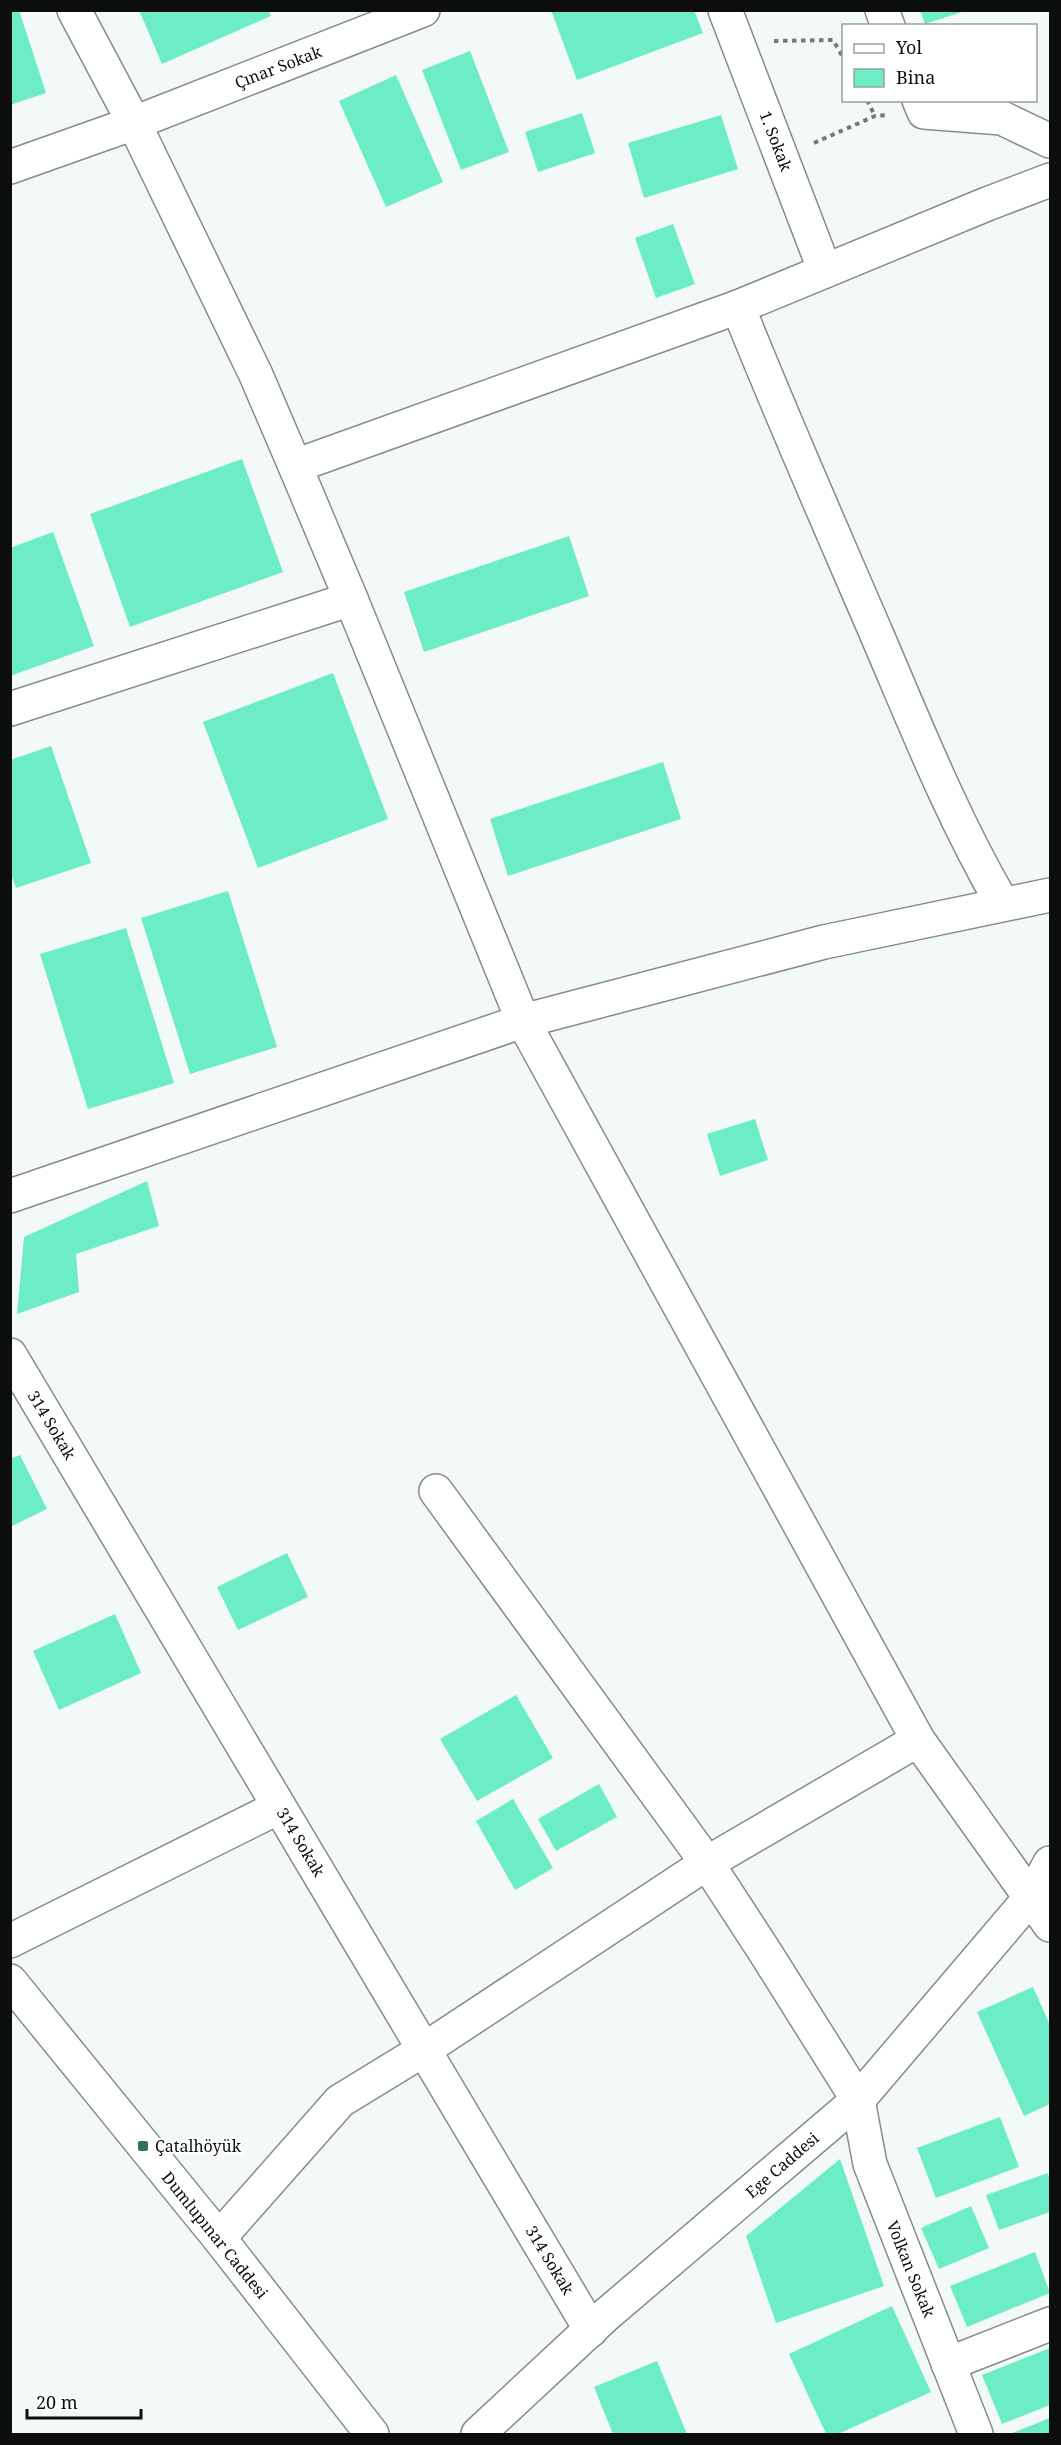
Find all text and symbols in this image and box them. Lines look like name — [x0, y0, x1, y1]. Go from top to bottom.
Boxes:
legend — [842, 24, 1037, 102]
text: Yol — [895, 35, 922, 59]
street label: Çınar Sokak — [231, 40, 325, 94]
text: Bina — [896, 65, 935, 89]
street label: 1. Sokak — [754, 108, 798, 175]
street label: 314 Sokak — [23, 1386, 81, 1464]
street label: 314 Sokak — [272, 1803, 330, 1881]
street label: Ege Caddesi — [741, 2127, 823, 2203]
place label: Çatalhöyük — [155, 2135, 242, 2157]
marker: Çatalhöyük — [136, 2139, 150, 2153]
street label: Dumlupınar Caddesi — [157, 2167, 273, 2303]
street label: Volkan Sokak — [882, 2217, 941, 2321]
street label: 314 Sokak — [521, 2221, 579, 2299]
scale bar — [27, 2382, 141, 2420]
text: 20 m — [36, 2390, 78, 2414]

